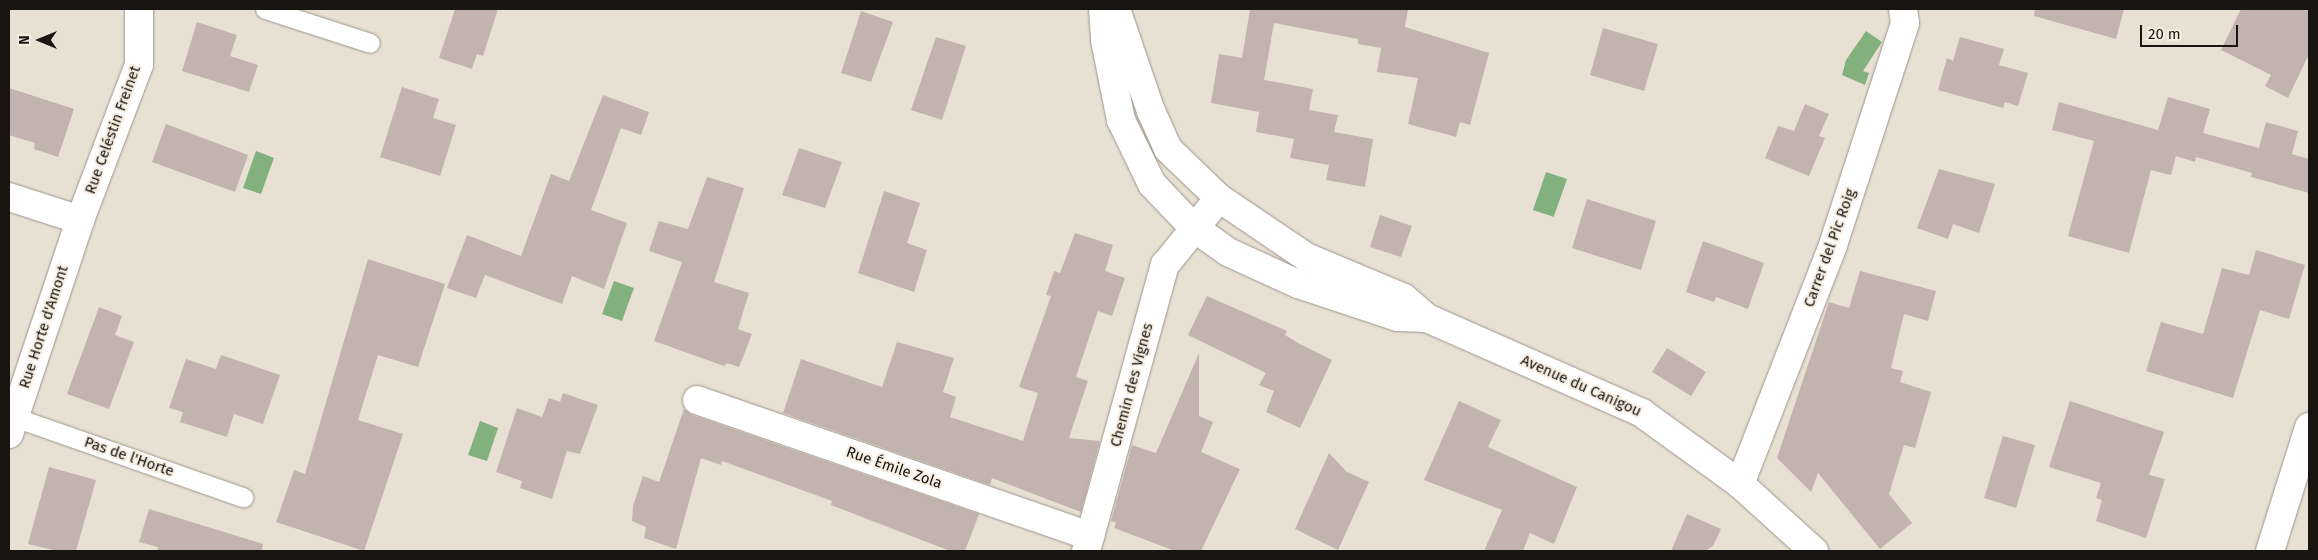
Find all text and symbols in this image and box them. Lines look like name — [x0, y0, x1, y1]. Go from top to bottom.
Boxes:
north arrow — [15, 15, 65, 65]
scale bar — [2143, 15, 2240, 47]
text: 20 m — [2148, 25, 2181, 43]
text: N — [16, 35, 33, 45]
street label: Rue Celéstin Freinet — [81, 63, 145, 197]
street label: Carrer del Pic Roig — [1800, 186, 1860, 310]
street label: Rue Horte d'Amont — [16, 263, 72, 391]
street label: Chemin des Vignes — [1107, 321, 1157, 449]
street label: Avenue du Canigou — [1518, 351, 1644, 421]
street label: Pas de l'Horte — [82, 433, 176, 481]
street label: Rue Émile Zola — [844, 443, 944, 493]

